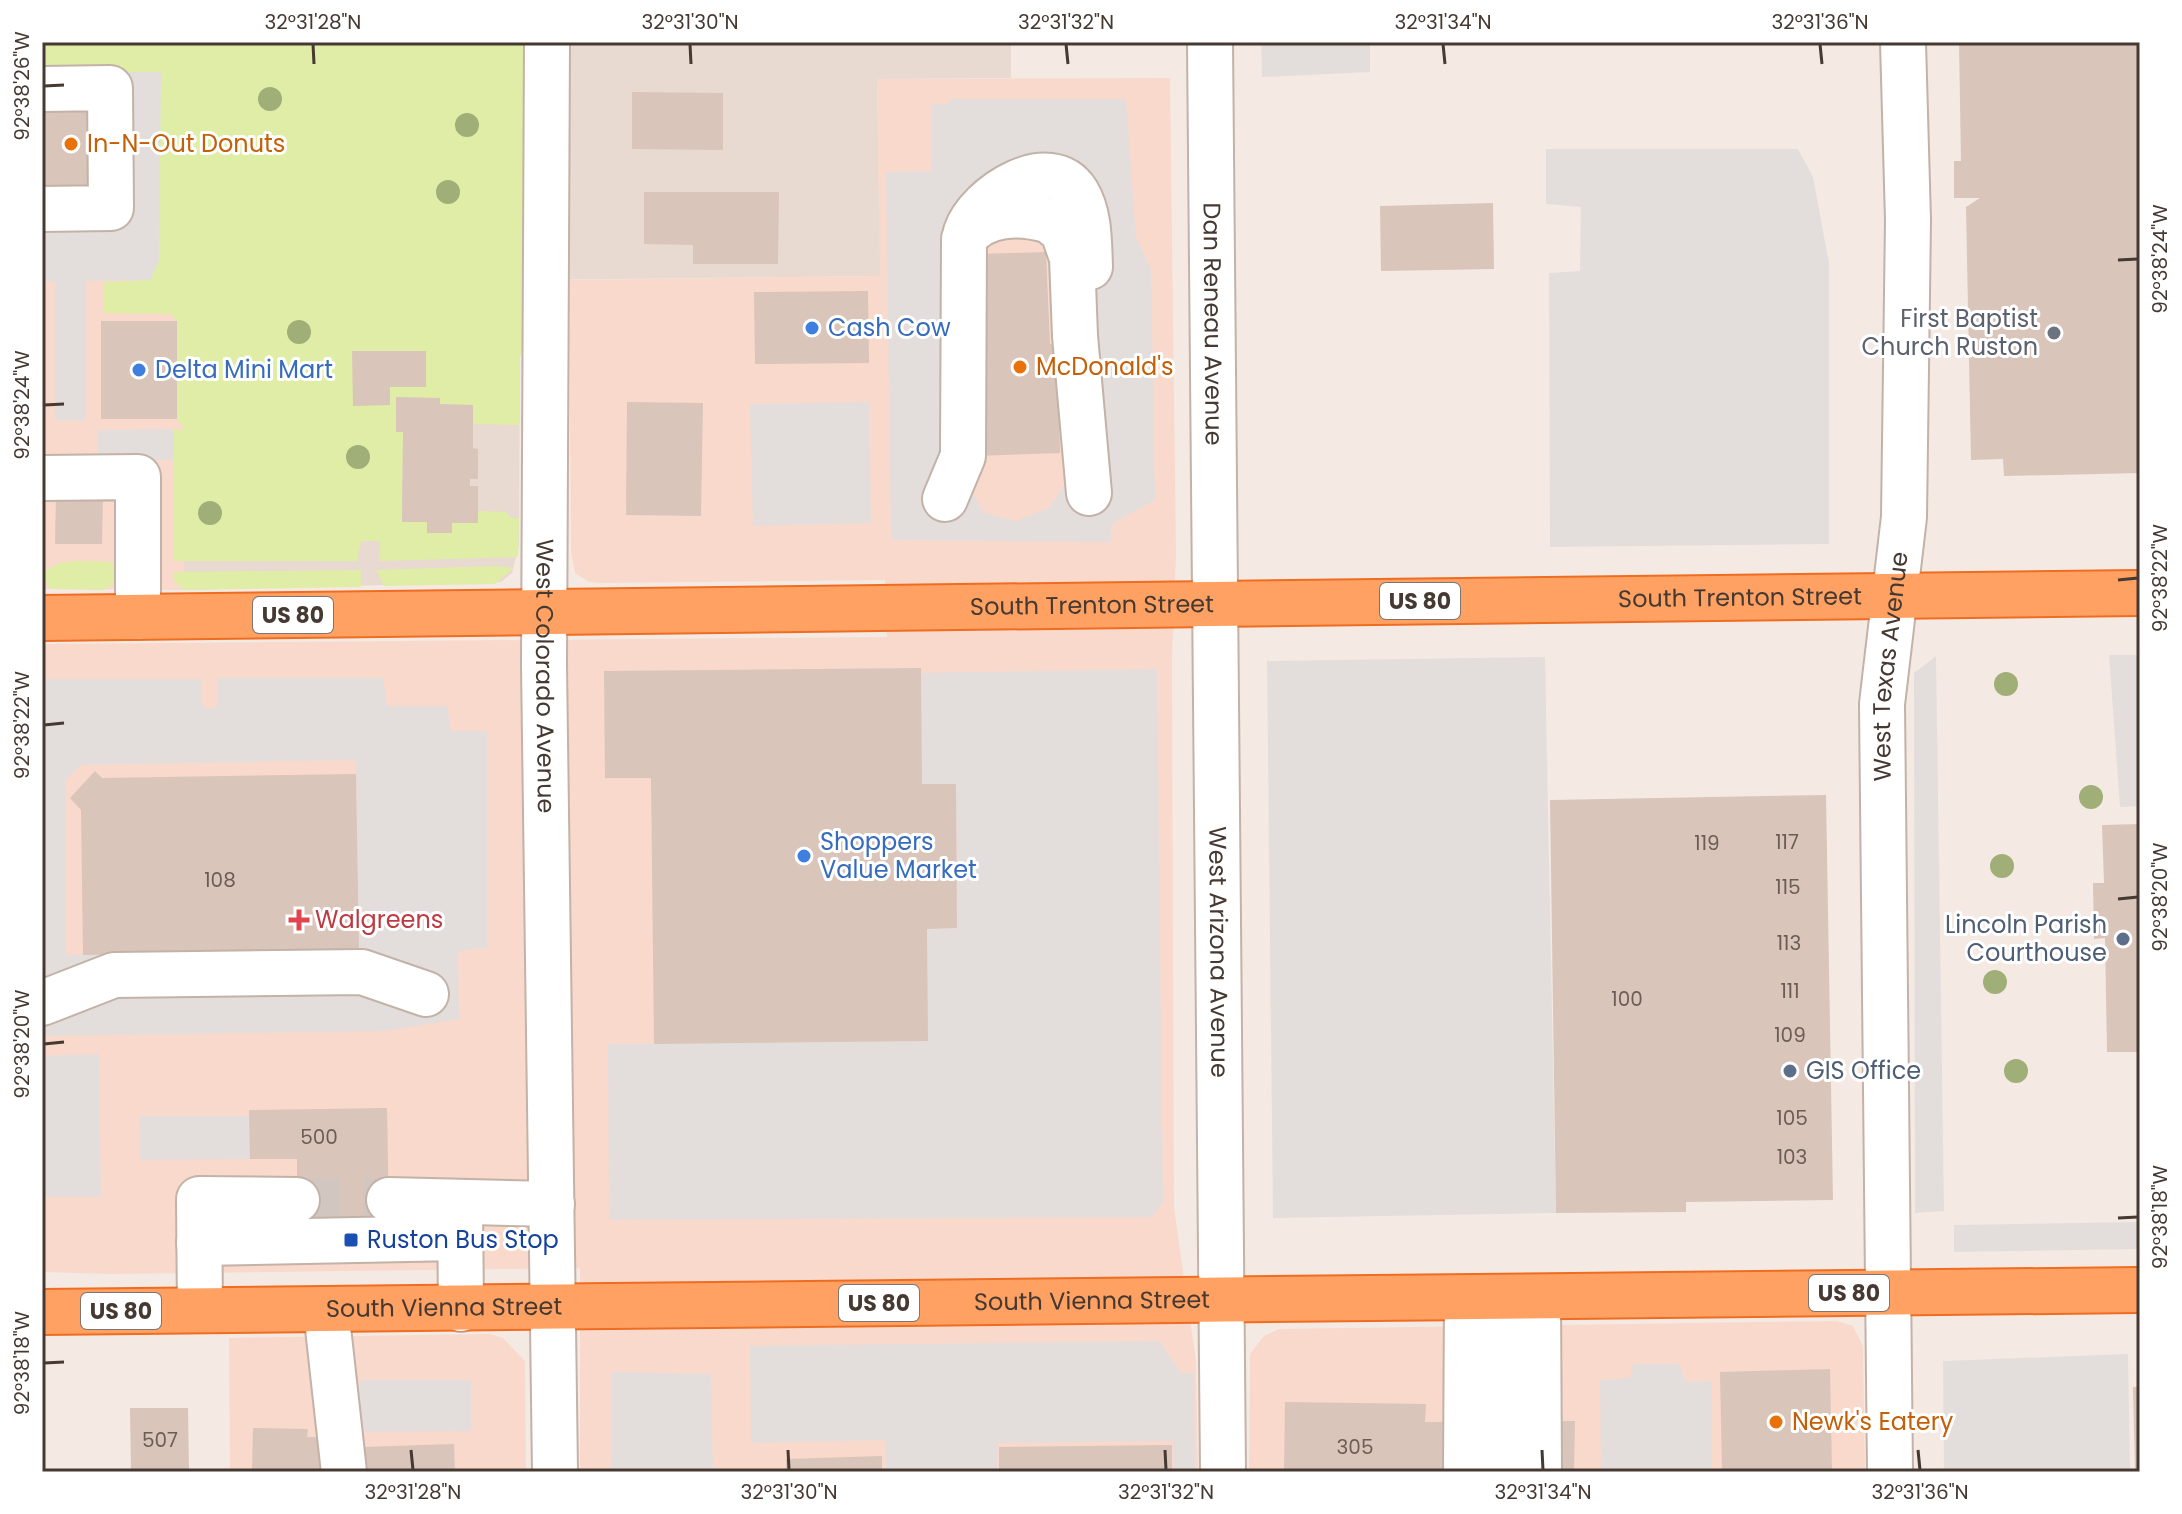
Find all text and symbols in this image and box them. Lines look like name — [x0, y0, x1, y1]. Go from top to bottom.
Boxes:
text: 32°31'28"N — [265, 8, 361, 36]
text: 32°31'30"N — [641, 8, 739, 36]
text: 32°31'32"N — [1018, 8, 1114, 36]
text: 32°31'34"N — [1394, 8, 1492, 36]
text: 32°31'36"N — [1771, 8, 1869, 36]
text: 92°38'26"W — [8, 31, 36, 141]
place label: In-N-Out Donuts — [87, 127, 285, 160]
marker: In-N-Out Donuts — [62, 135, 80, 153]
street label: Dan Reneau Avenue — [1195, 202, 1231, 446]
text: 92°38'24"W — [2146, 204, 2174, 314]
place label: First Baptist Church Ruston — [1862, 302, 2038, 363]
place label: Cash Cow — [828, 311, 951, 344]
marker: Cash Cow — [803, 319, 821, 337]
marker: First Baptist Church Ruston — [2045, 324, 2063, 342]
text: 92°38'24"W — [8, 350, 36, 460]
place label: McDonald's — [1036, 350, 1174, 383]
place label: Delta Mini Mart — [155, 353, 333, 386]
marker: McDonald's — [1011, 358, 1029, 376]
marker: Delta Mini Mart — [130, 361, 148, 379]
text: 92°38'22"W — [2146, 523, 2174, 632]
street label: West Colorado Avenue — [528, 539, 563, 814]
street label: West Texas Avenue — [1865, 550, 1916, 782]
street label: South Trenton Street — [1618, 579, 1862, 615]
road number: US 80 — [1380, 583, 1460, 619]
street label: South Trenton Street — [970, 587, 1214, 623]
road number: US 80 — [253, 597, 333, 633]
text: 92°38'22"W — [8, 670, 36, 779]
place label: Shoppers Value Market — [820, 825, 977, 886]
street label: West Arizona Avenue — [1201, 826, 1236, 1078]
house number: 117 — [1775, 828, 1799, 856]
house number: 119 — [1694, 829, 1720, 857]
text: 92°38'20"W — [2146, 842, 2174, 952]
marker: Shoppers Value Market — [795, 847, 813, 865]
house number: 108 — [204, 866, 236, 894]
house number: 115 — [1775, 873, 1801, 901]
place label: Walgreens — [315, 903, 443, 936]
place label: Lincoln Parish Courthouse — [1945, 908, 2107, 969]
marker: Walgreens — [290, 911, 308, 929]
house number: 113 — [1777, 929, 1801, 957]
marker: Lincoln Parish Courthouse — [2114, 930, 2132, 948]
house number: 111 — [1780, 977, 1800, 1005]
house number: 100 — [1611, 985, 1643, 1013]
text: 92°38'20"W — [8, 989, 36, 1099]
house number: 109 — [1774, 1021, 1806, 1049]
place label: GIS Office — [1806, 1054, 1921, 1087]
marker: GIS Office — [1781, 1062, 1799, 1080]
house number: 105 — [1776, 1104, 1808, 1132]
house number: 500 — [300, 1123, 338, 1151]
house number: 103 — [1777, 1143, 1807, 1171]
text: 92°38'18"W — [2146, 1164, 2174, 1269]
place label: Ruston Bus Stop — [367, 1223, 559, 1256]
marker: Ruston Bus Stop — [342, 1231, 360, 1249]
road number: US 80 — [1809, 1275, 1889, 1311]
street label: South Vienna Street — [974, 1283, 1210, 1318]
road number: US 80 — [839, 1285, 919, 1321]
street label: South Vienna Street — [326, 1290, 562, 1325]
road number: US 80 — [81, 1293, 161, 1329]
text: 92°38'18"W — [8, 1310, 36, 1415]
place label: Newk's Eatery — [1792, 1405, 1954, 1438]
marker: Newk's Eatery — [1767, 1413, 1785, 1431]
house number: 507 — [142, 1426, 178, 1454]
house number: 305 — [1337, 1433, 1373, 1461]
text: 32°31'28"N — [365, 1478, 461, 1506]
text: 32°31'30"N — [740, 1478, 838, 1506]
text: 32°31'32"N — [1118, 1478, 1214, 1506]
text: 32°31'34"N — [1494, 1478, 1592, 1506]
text: 32°31'36"N — [1871, 1478, 1969, 1506]

